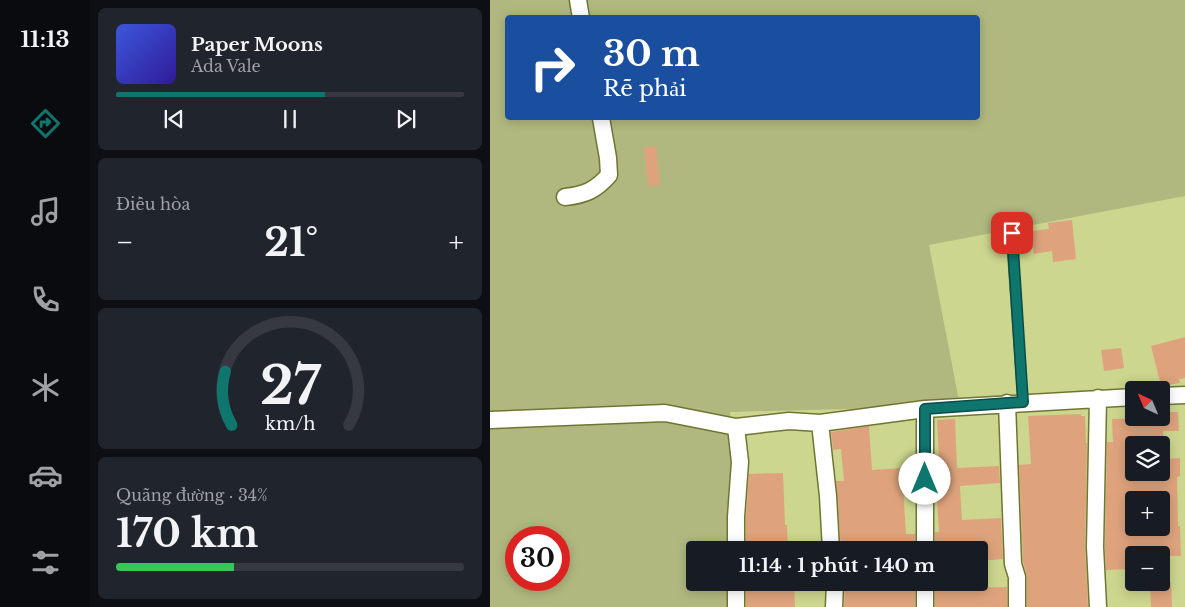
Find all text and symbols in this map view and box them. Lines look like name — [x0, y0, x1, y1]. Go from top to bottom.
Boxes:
text: 11:13 — [20, 26, 70, 53]
text: 30 m — [603, 32, 700, 75]
text: Paper Moons — [191, 33, 323, 56]
icon: right — [520, 35, 585, 100]
text: Ada Vale — [191, 56, 261, 76]
text: Rẽ phải — [603, 75, 686, 102]
icon: previous — [160, 105, 188, 133]
icon: pause — [276, 105, 304, 133]
icon: next — [392, 105, 420, 133]
icon: directions — [28, 106, 63, 141]
icon: music — [28, 194, 63, 229]
text: Điều hòa — [116, 194, 190, 214]
pin — [991, 212, 1033, 254]
text: 21° — [264, 219, 318, 266]
icon: arrive — [998, 219, 1026, 247]
text: − — [116, 225, 134, 260]
text: + — [449, 225, 464, 260]
icon: phone — [28, 282, 63, 317]
text: 27 — [260, 354, 322, 418]
icon: climate — [28, 370, 63, 405]
north arrow — [1125, 381, 1170, 426]
map controls — [1125, 381, 1170, 591]
text: km/h — [265, 413, 315, 435]
button: layers — [1125, 436, 1170, 481]
position arrow — [898, 452, 950, 504]
icon: car — [28, 458, 63, 493]
text: Quãng đường · 34% — [116, 485, 268, 505]
button: + — [1125, 491, 1170, 536]
text: 170 km — [116, 510, 258, 557]
speed limit sign: 30 — [505, 526, 570, 591]
icon: filters — [28, 545, 63, 580]
button: − — [1125, 546, 1170, 591]
text: 11:14 · 1 phút · 140 m — [739, 554, 935, 577]

